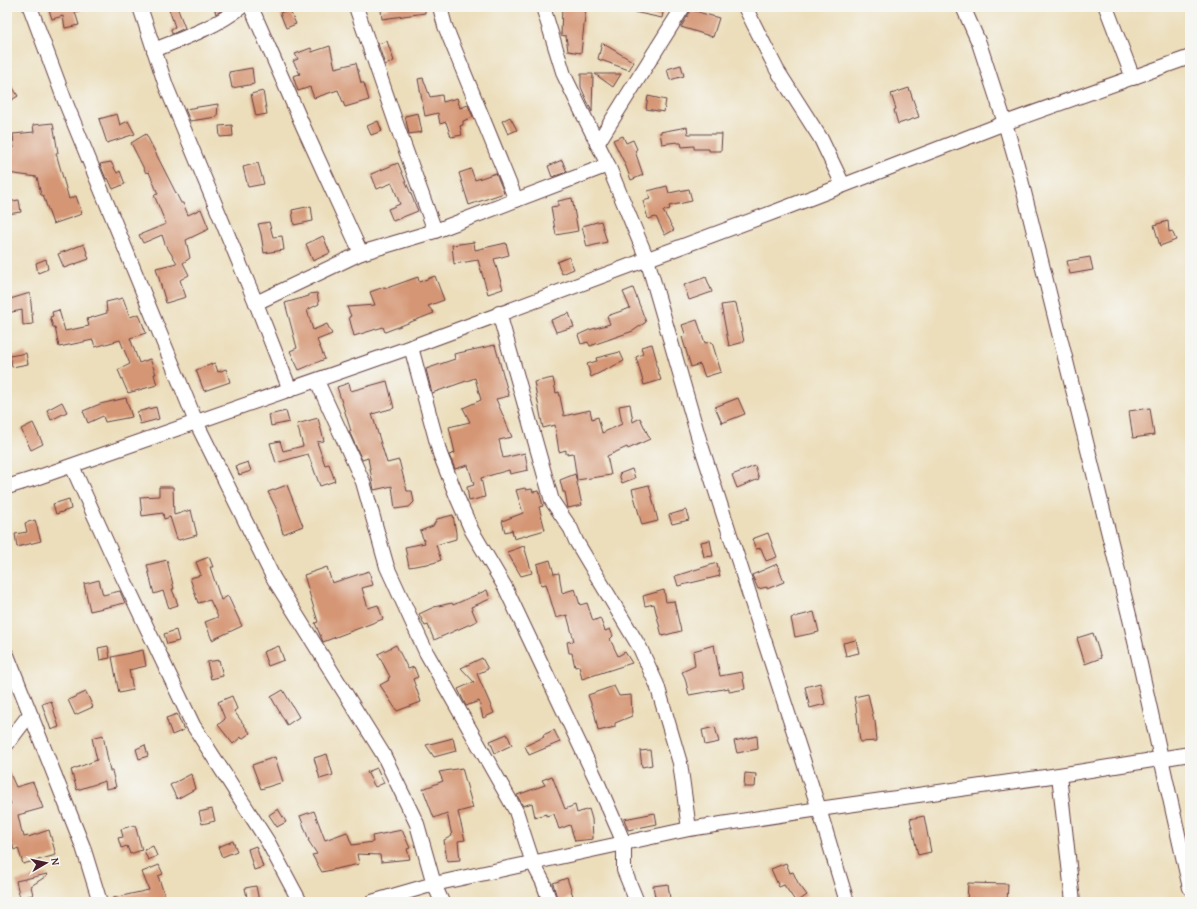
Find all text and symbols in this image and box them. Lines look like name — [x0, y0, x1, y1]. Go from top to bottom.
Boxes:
north arrow — [26, 843, 66, 883]
text: N — [47, 857, 64, 867]

